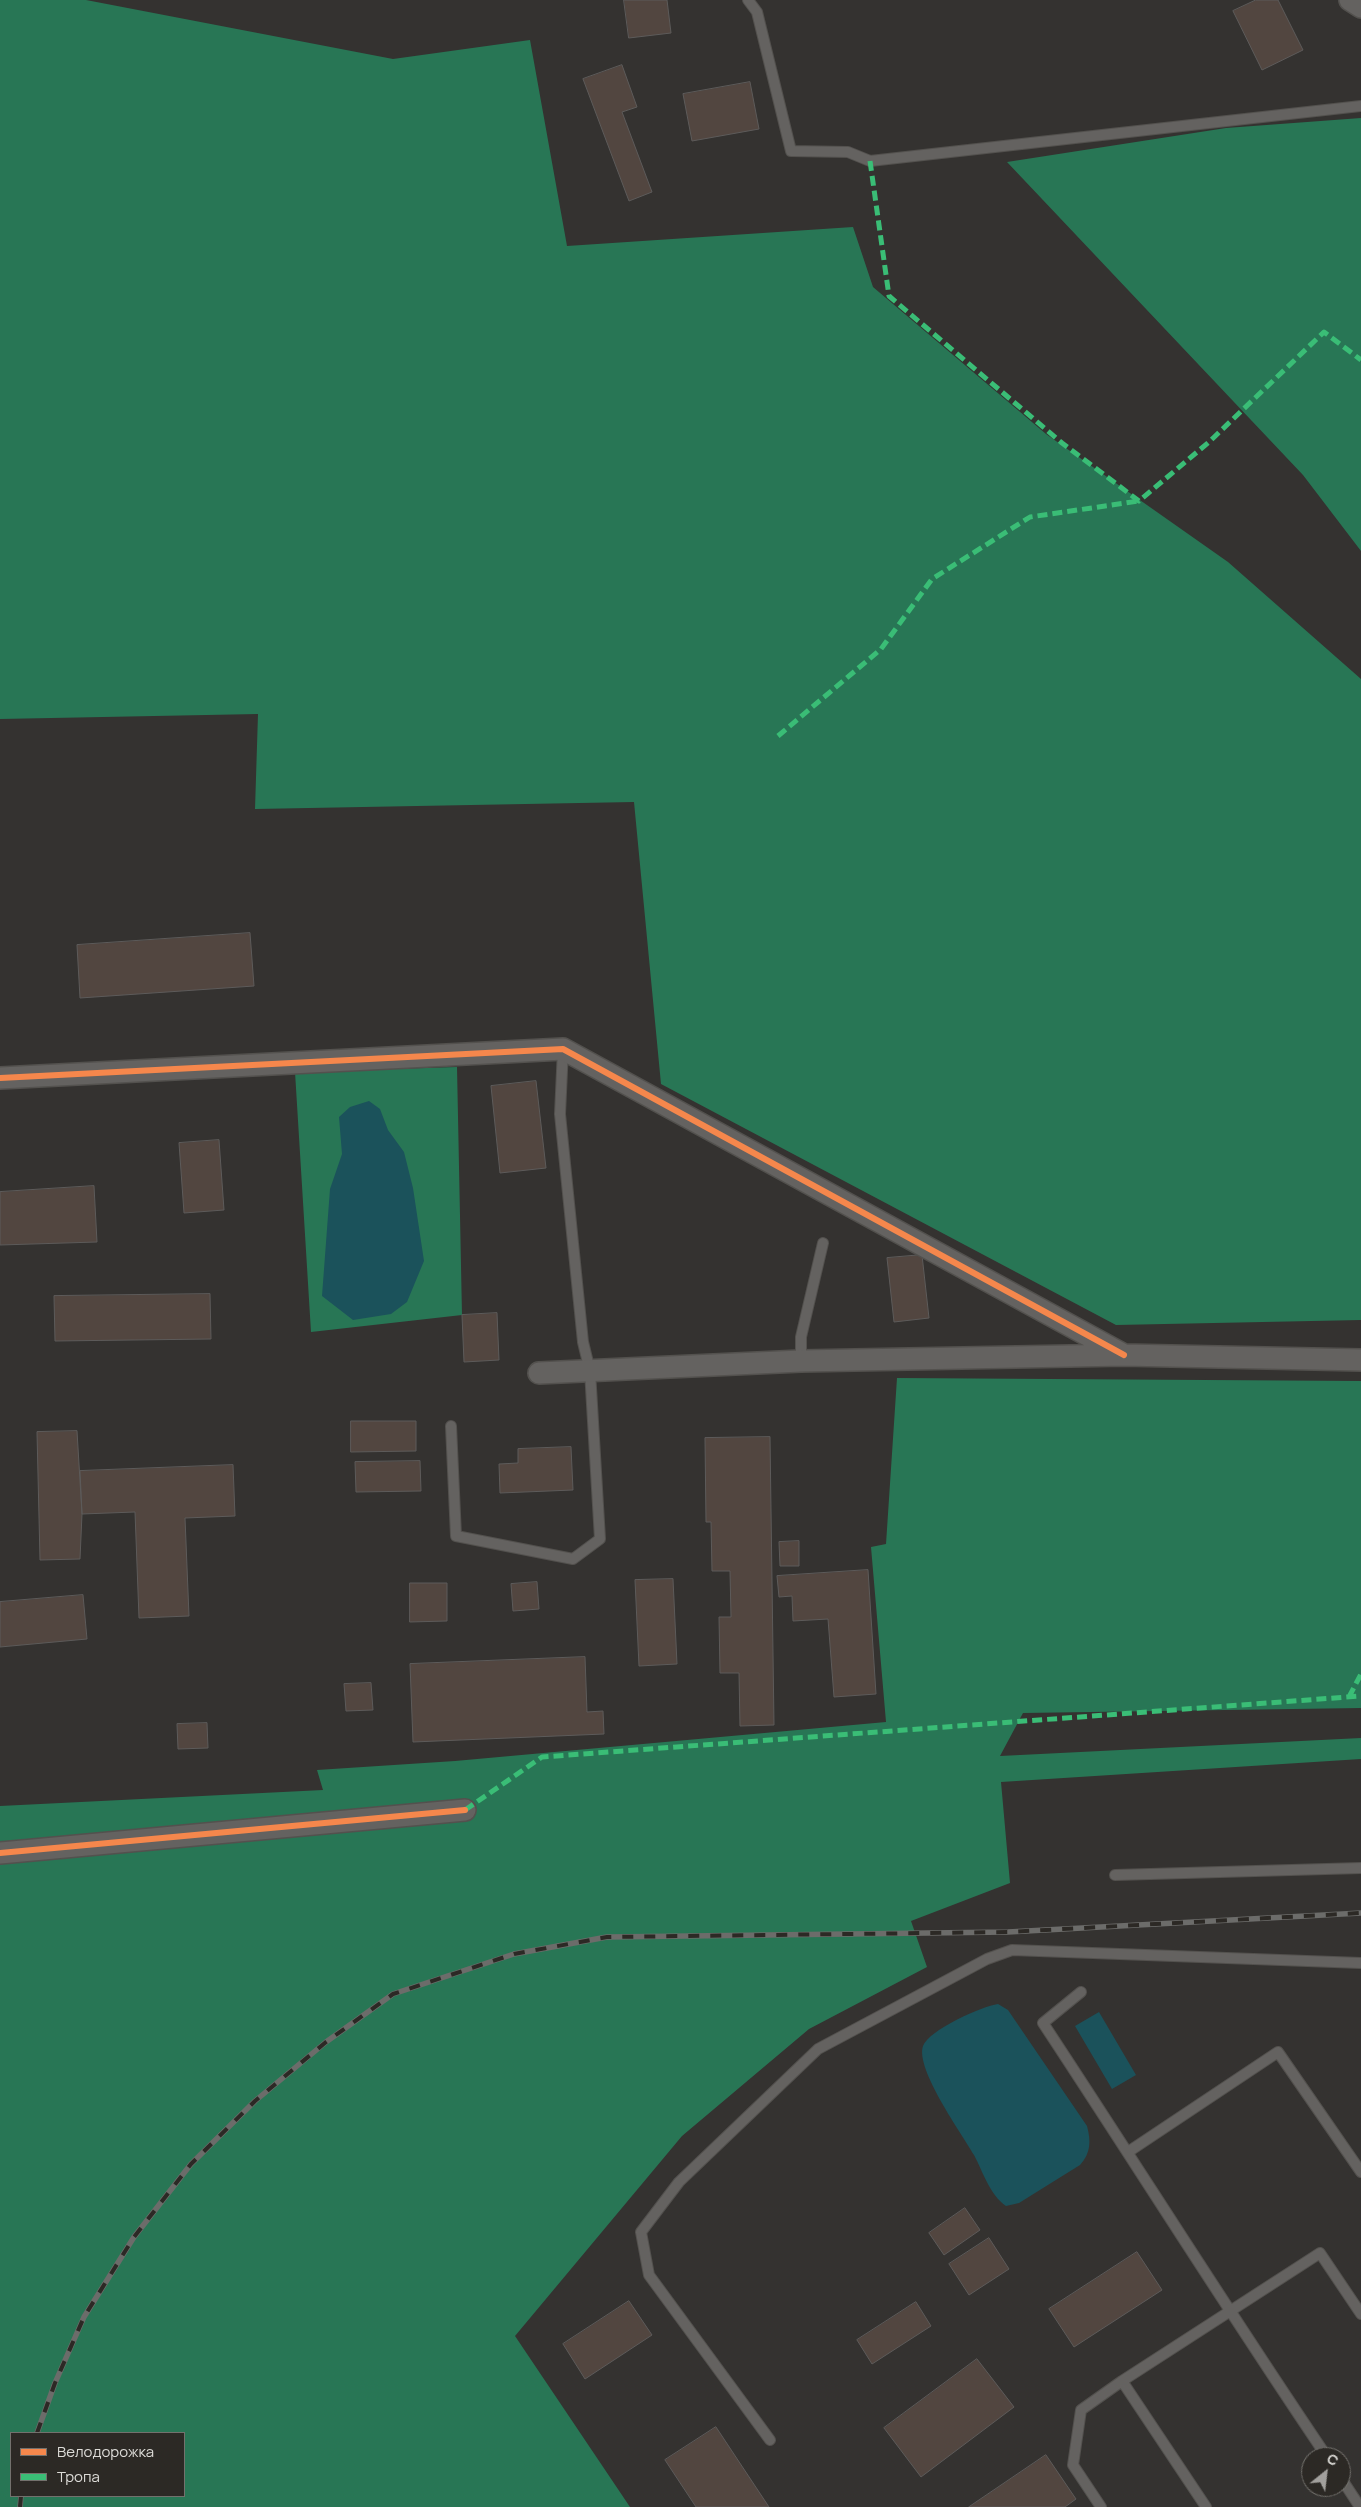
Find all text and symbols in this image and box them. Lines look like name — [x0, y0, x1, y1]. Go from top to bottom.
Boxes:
legend — [10, 2432, 185, 2497]
text: Велодорожка — [57, 2441, 154, 2462]
north arrow — [1301, 2447, 1351, 2497]
text: С — [1324, 2449, 1342, 2470]
text: Тропа — [57, 2466, 100, 2487]

